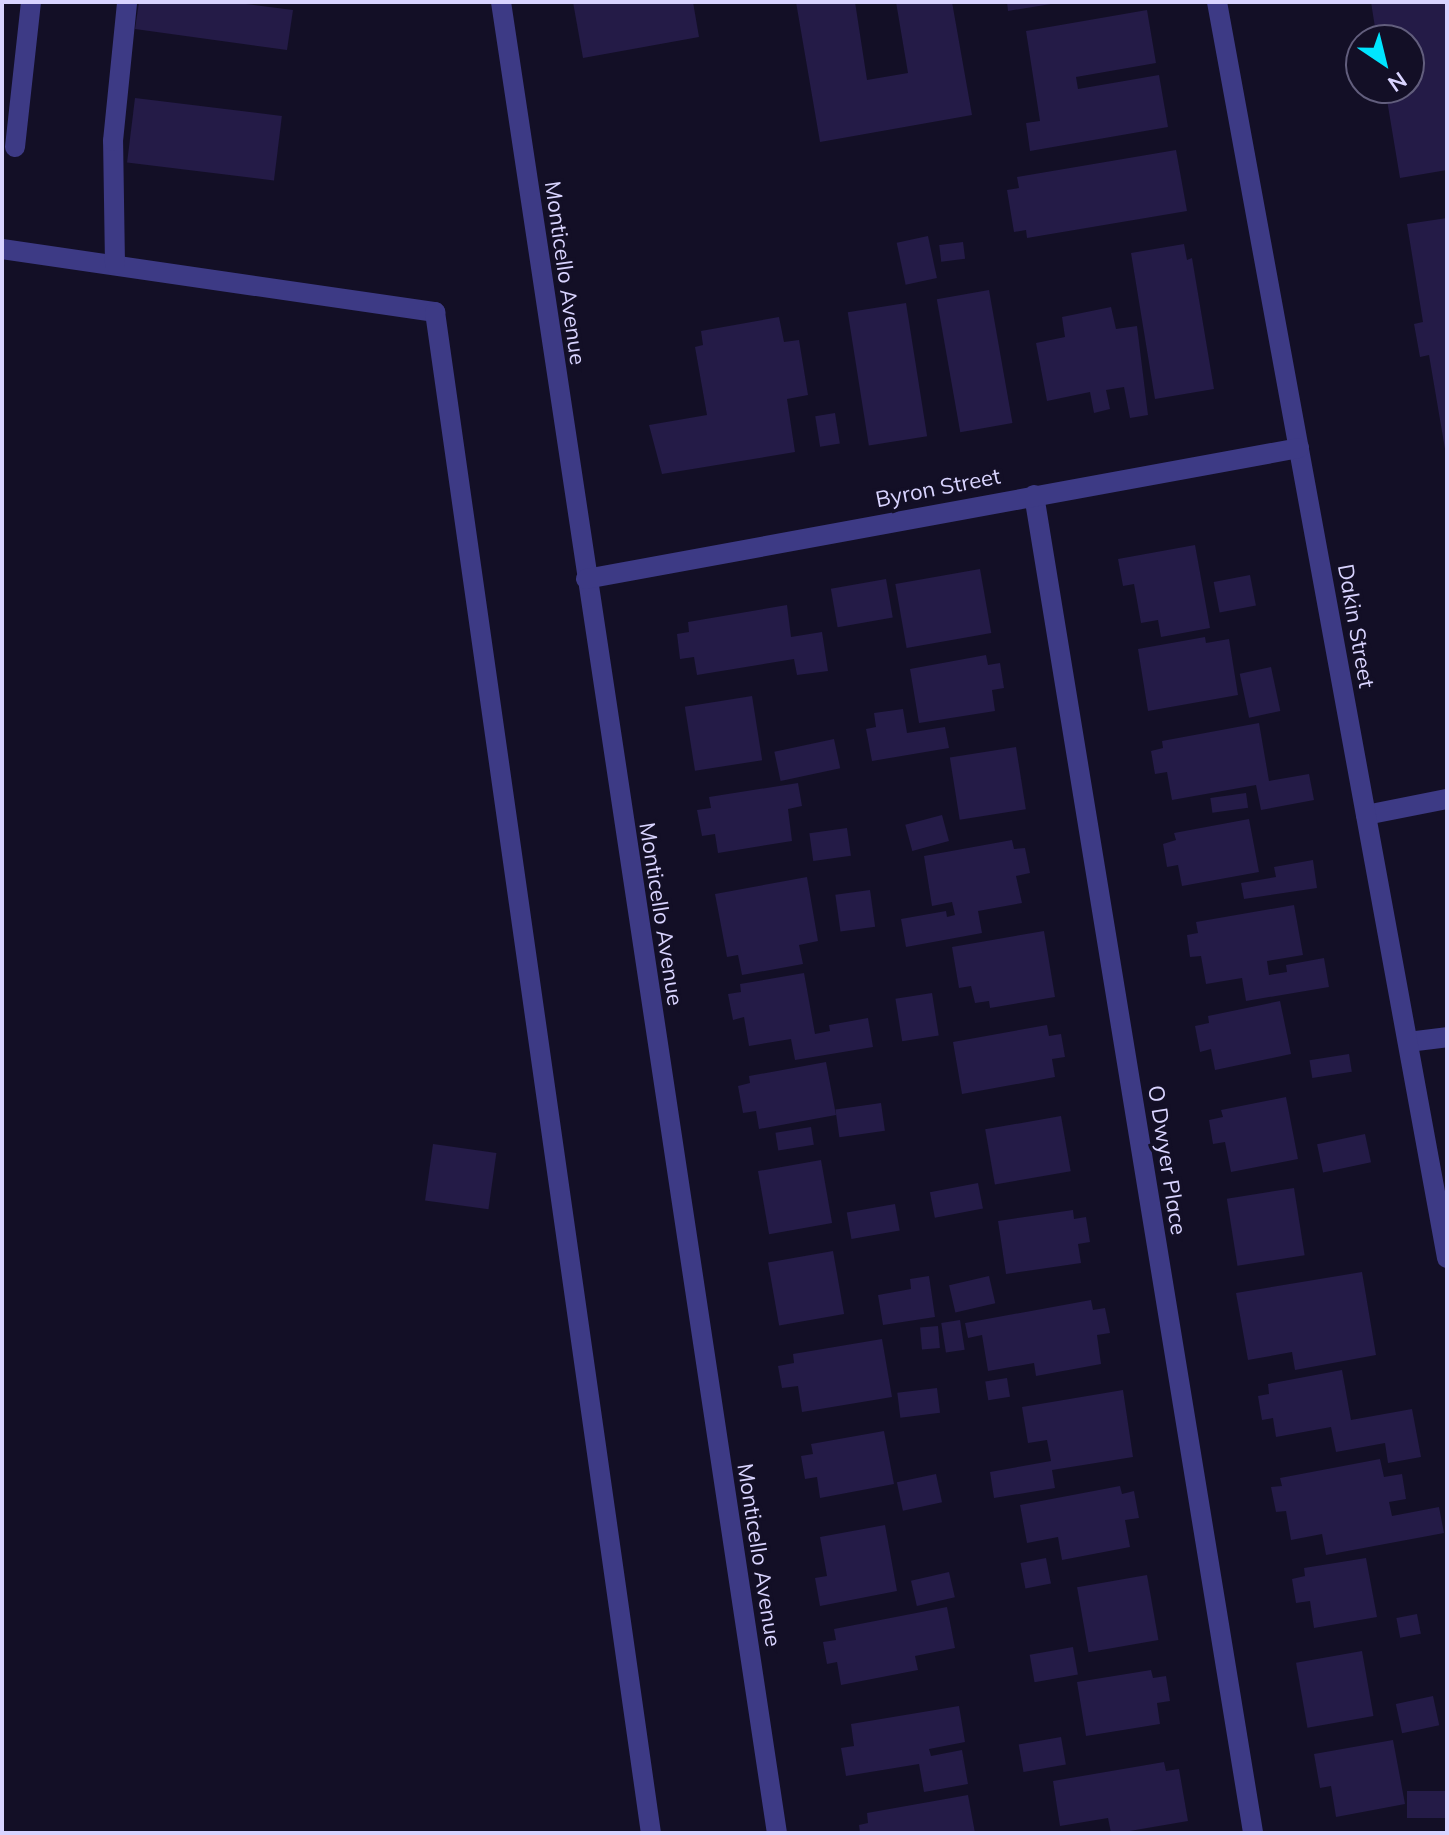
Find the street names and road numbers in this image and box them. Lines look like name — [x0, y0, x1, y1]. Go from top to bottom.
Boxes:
street label: Monticello Avenue — [539, 179, 591, 367]
street label: Byron Street — [873, 463, 1003, 513]
street label: Dakin Street — [1332, 562, 1380, 690]
street label: Monticello Avenue — [633, 820, 689, 1008]
street label: O Dwyer Place — [1142, 1083, 1192, 1237]
street label: Monticello Avenue — [731, 1461, 787, 1649]

